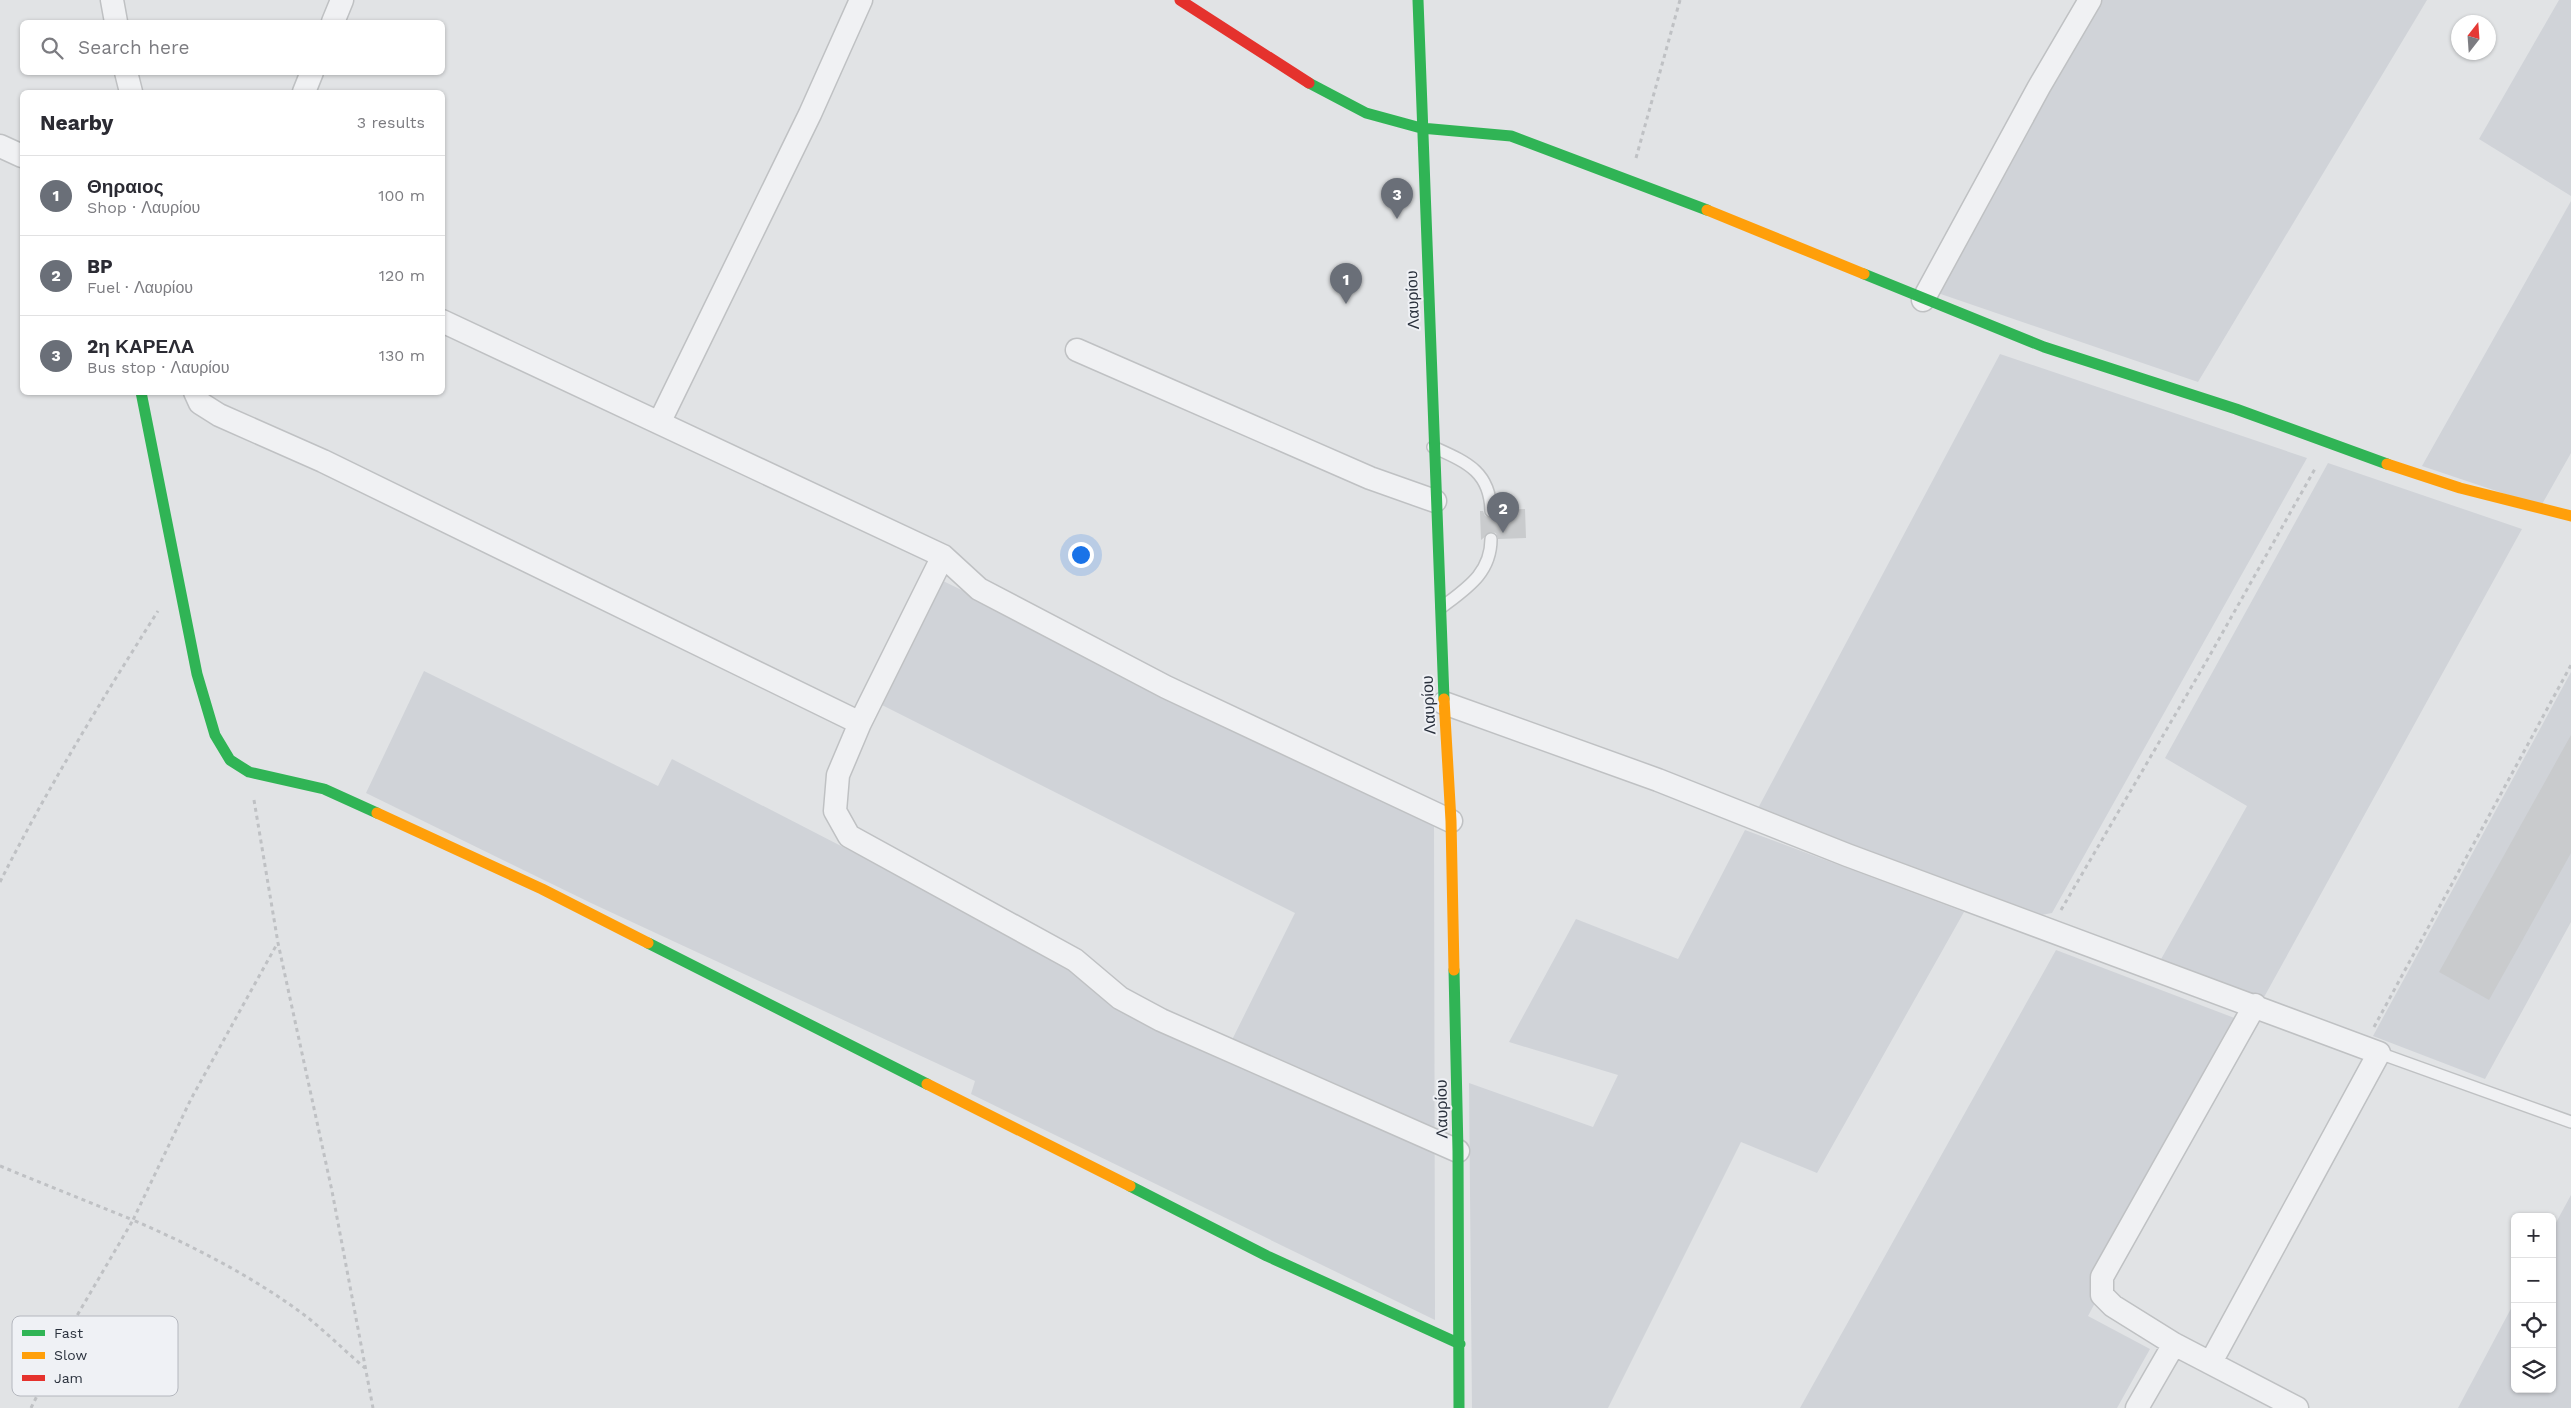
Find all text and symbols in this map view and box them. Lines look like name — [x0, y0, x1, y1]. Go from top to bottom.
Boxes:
north arrow — [2451, 15, 2496, 60]
search box — [20, 20, 445, 75]
icon: search — [38, 34, 66, 62]
text: Search here — [78, 36, 189, 59]
text: Nearby — [40, 110, 113, 135]
text: 3 results — [357, 113, 425, 132]
text: Θηραιος — [87, 175, 164, 198]
pin: 3 — [1381, 178, 1413, 219]
text: 1 — [53, 186, 59, 205]
text: 100 m — [378, 186, 425, 205]
text: Shop · Λαυρίου — [87, 198, 200, 217]
text: BP — [87, 255, 113, 278]
pin: 1 — [1330, 263, 1362, 304]
text: 2 — [51, 266, 61, 285]
text: 120 m — [379, 266, 425, 285]
street label: Λαυρίου — [1402, 270, 1423, 330]
text: Fuel · Λαυρίου — [87, 278, 193, 297]
text: 2η ΚΑΡΕΛΑ — [87, 335, 195, 358]
text: 3 — [51, 346, 61, 365]
text: 130 m — [379, 346, 425, 365]
text: Bus stop · Λαυρίου — [87, 358, 230, 377]
pin: 2 — [1487, 492, 1519, 533]
your location — [1068, 542, 1094, 568]
street label: Λαυρίου — [1417, 675, 1440, 735]
street label: Λαυρίου — [1431, 1079, 1452, 1139]
map controls — [2511, 1213, 2556, 1393]
button: + — [2511, 1213, 2556, 1258]
button: − — [2511, 1258, 2556, 1303]
button: locate — [2511, 1303, 2556, 1348]
legend — [12, 1316, 178, 1396]
text: Fast — [54, 1325, 83, 1341]
text: Slow — [54, 1347, 87, 1363]
button: layers — [2511, 1348, 2556, 1393]
text: Jam — [54, 1370, 83, 1386]

